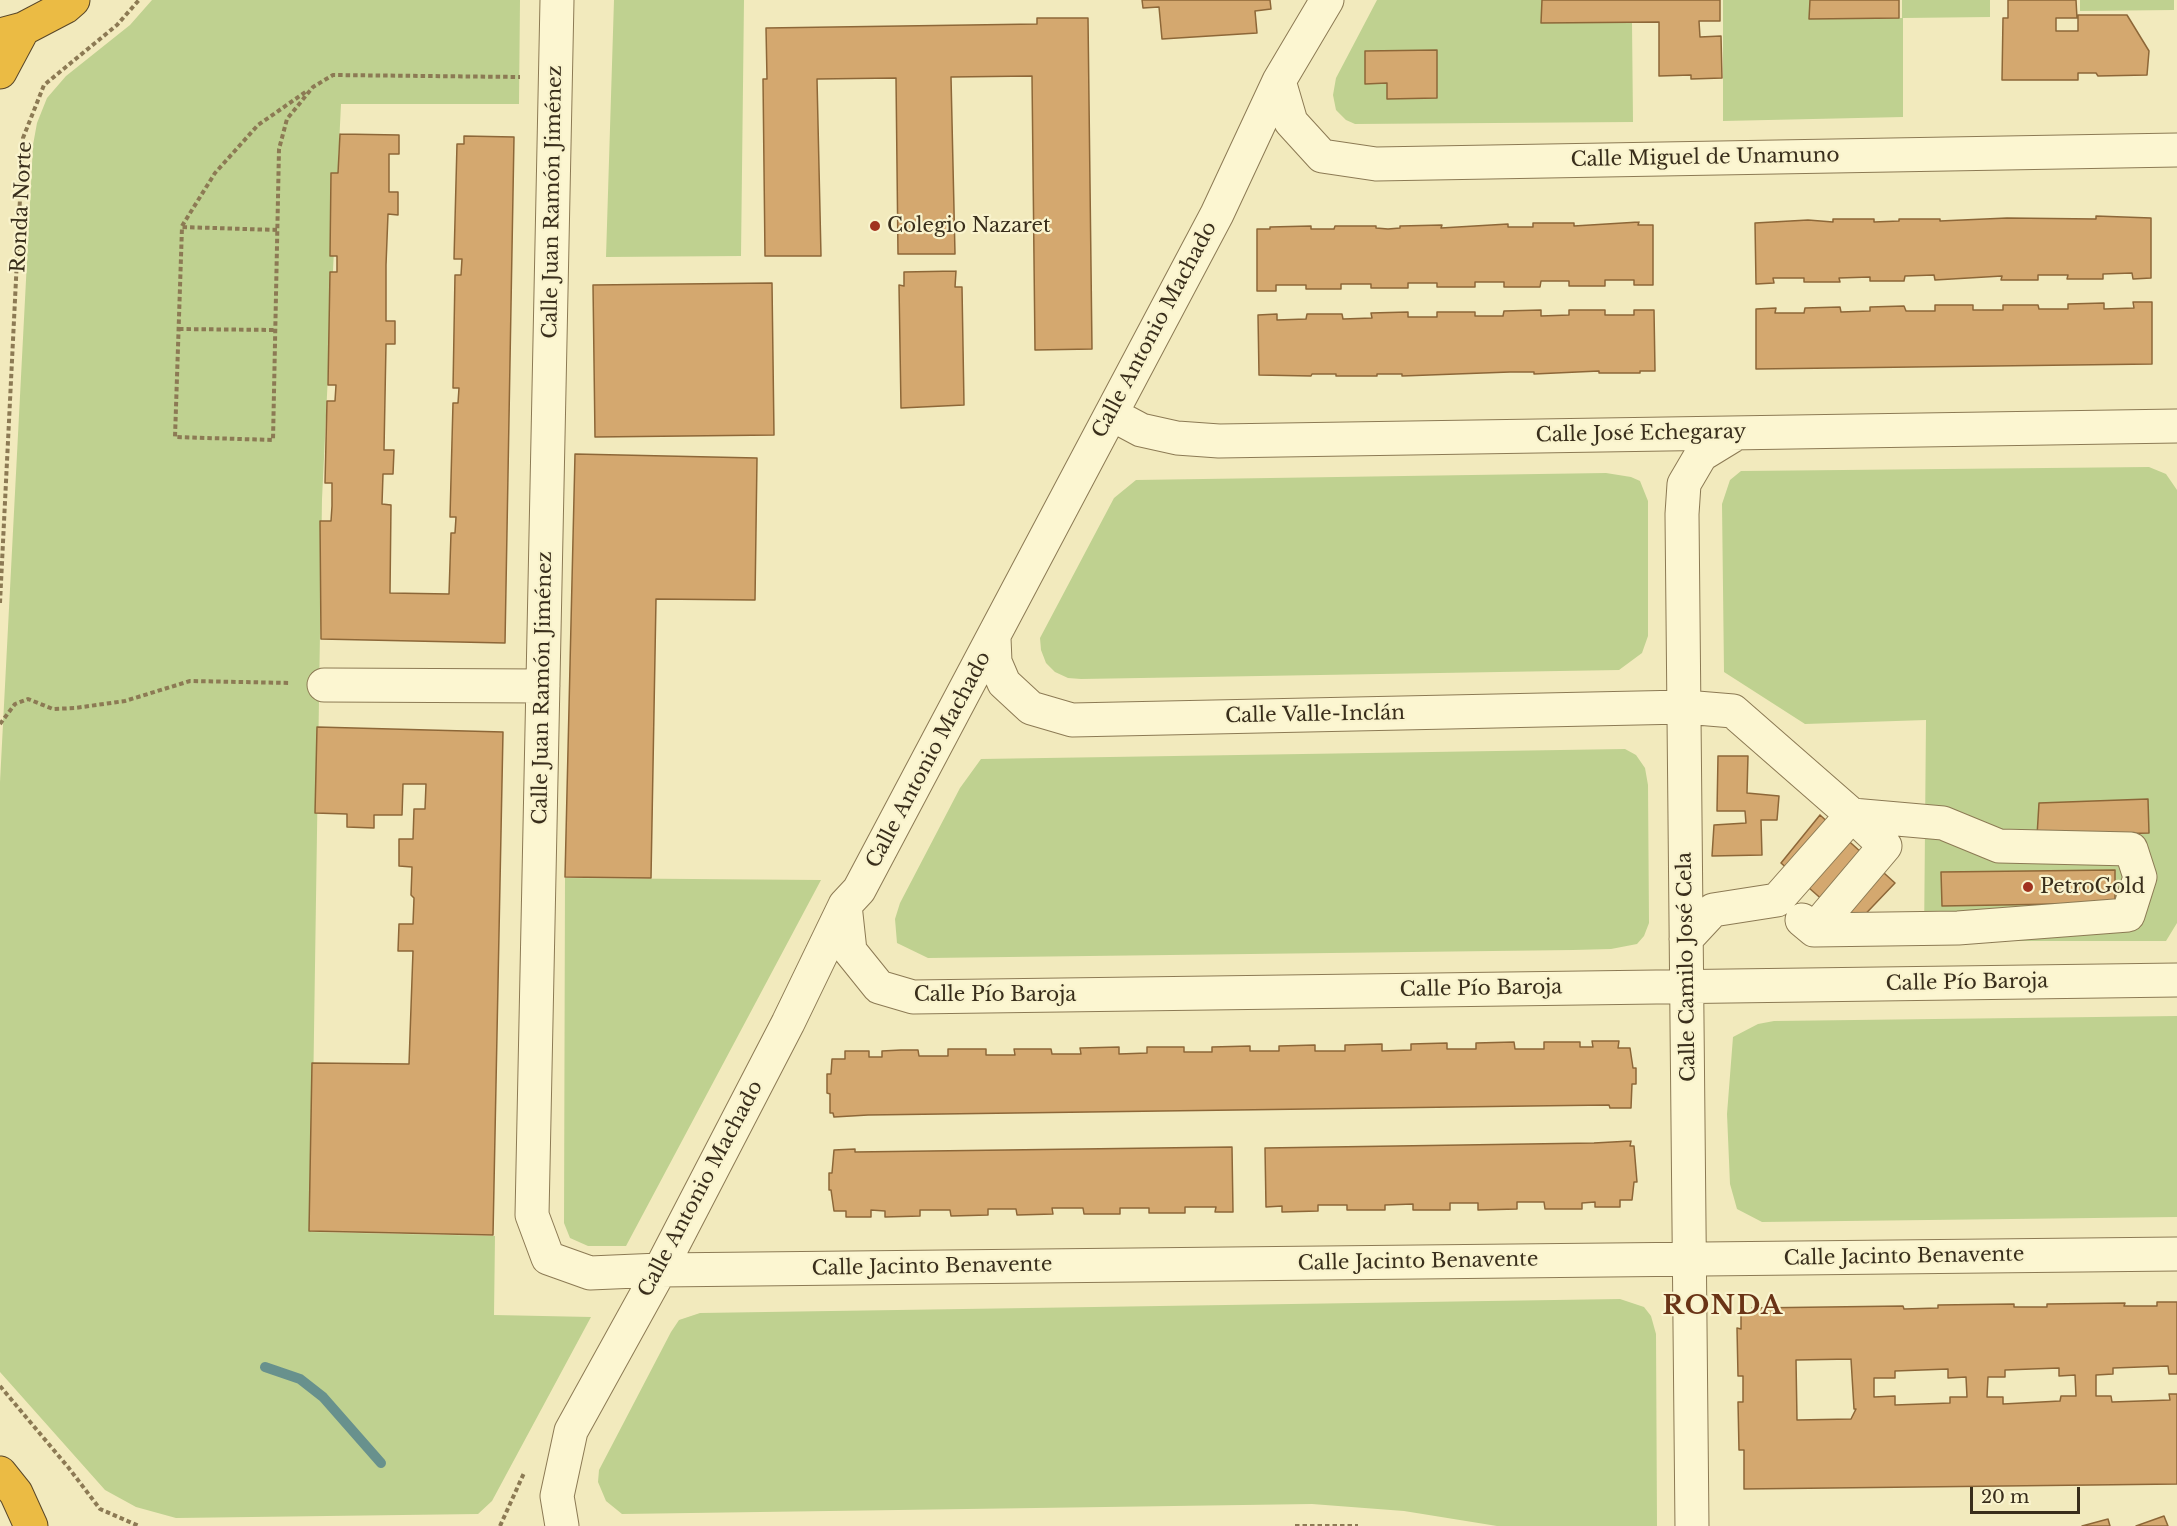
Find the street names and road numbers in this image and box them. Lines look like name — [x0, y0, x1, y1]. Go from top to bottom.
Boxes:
street label: Calle Juan Ramón Jiménez — [539, 65, 567, 339]
street label: Ronda Norte — [7, 141, 37, 273]
street label: Calle Miguel de Unamuno — [1570, 144, 1840, 172]
street label: Calle Antonio Machado — [1088, 218, 1222, 442]
street label: Calle José Echegaray — [1536, 420, 1746, 448]
street label: Calle Juan Ramón Jiménez — [529, 551, 557, 825]
street label: Calle Antonio Machado — [862, 648, 996, 872]
street label: Calle Valle-Inclán — [1225, 701, 1405, 729]
street label: Calle Camilo José Cela — [1673, 852, 1701, 1082]
street label: Calle Pío Baroja — [1885, 970, 2049, 996]
street label: Calle Pío Baroja — [1399, 976, 1563, 1002]
street label: Calle Pío Baroja — [914, 983, 1076, 1007]
street label: Calle Antonio Machado — [634, 1077, 768, 1301]
street label: Calle Jacinto Benavente — [1784, 1243, 2024, 1271]
street label: Calle Jacinto Benavente — [1298, 1248, 1538, 1276]
street label: Calle Jacinto Benavente — [812, 1253, 1052, 1281]

